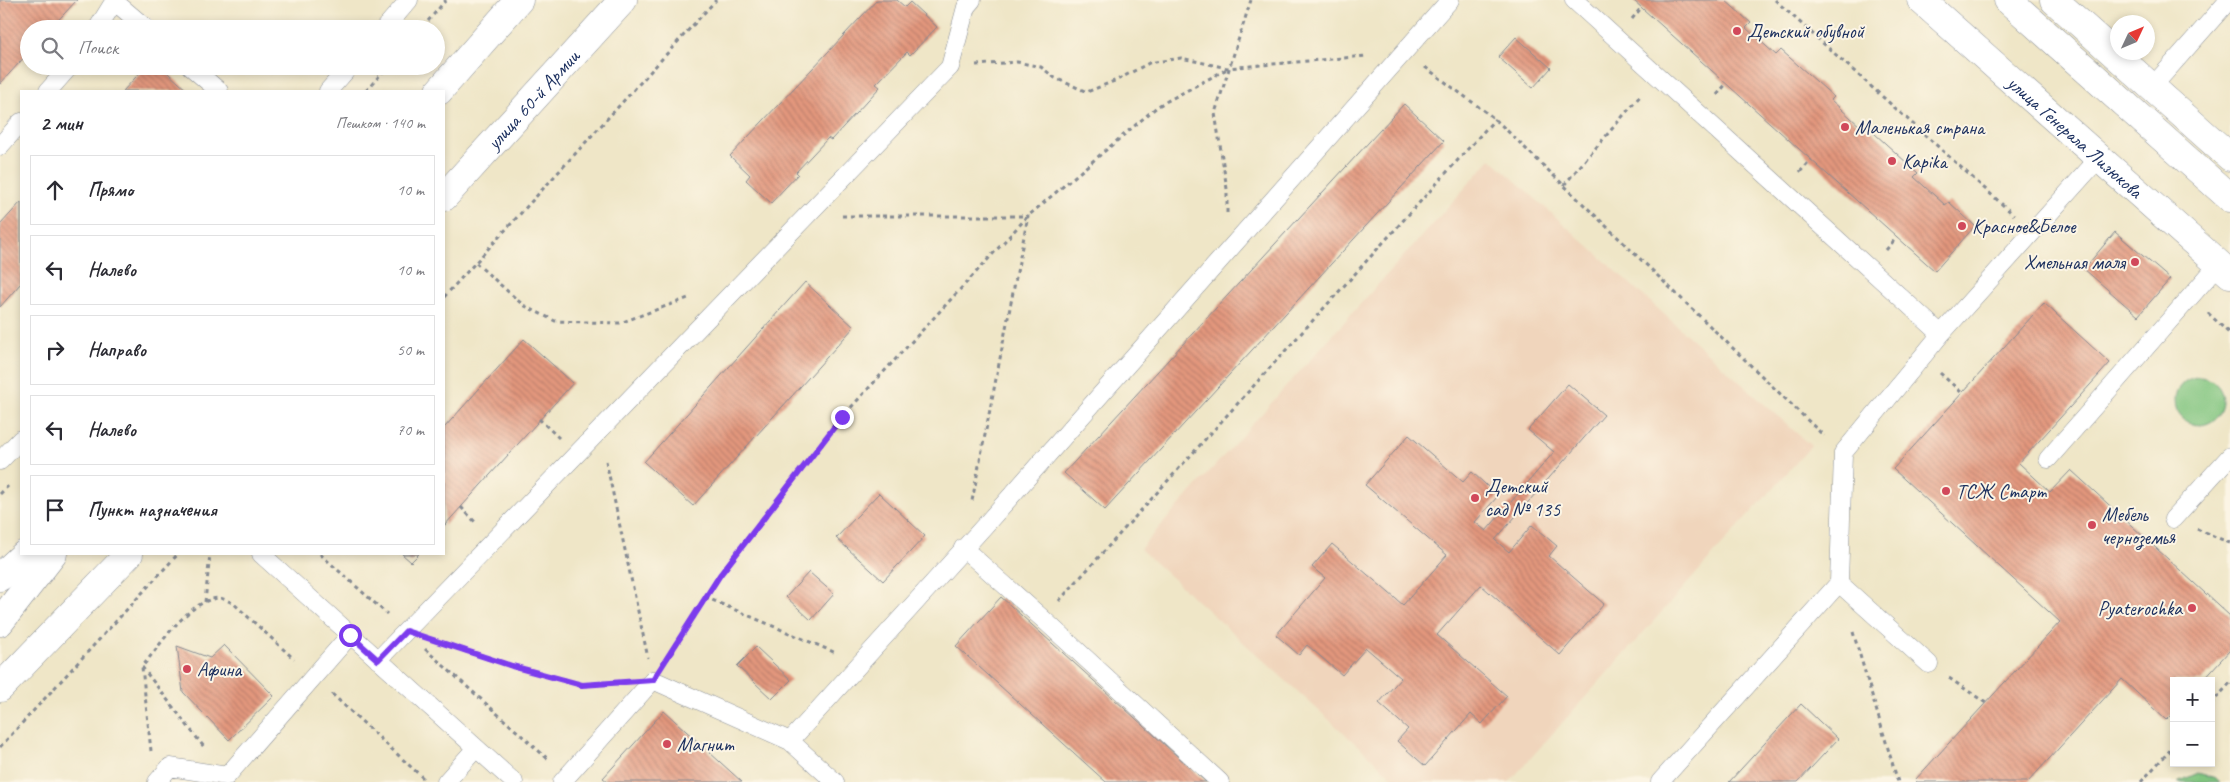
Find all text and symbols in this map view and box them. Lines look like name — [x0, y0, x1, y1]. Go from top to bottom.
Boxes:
north arrow — [2110, 15, 2155, 60]
place label: Детский обувной — [1747, 19, 1866, 44]
search box — [20, 20, 445, 75]
marker: Детский обувной — [1731, 25, 1743, 37]
icon: search — [38, 34, 66, 62]
text: Поиск — [78, 36, 118, 60]
street label: улица 60-й Армии — [480, 43, 585, 155]
street label: улица Генерала Лизюкова — [2002, 70, 2149, 204]
text: 2 мин — [40, 110, 83, 136]
text: Пешком · 140 m — [336, 113, 425, 133]
place label: Маленькая страна — [1855, 115, 1986, 140]
marker: Маленькая страна — [1839, 121, 1851, 133]
place label: Kapika — [1902, 149, 1949, 174]
marker: Kapika — [1886, 155, 1898, 167]
icon: ahead — [41, 176, 69, 204]
text: Прямо — [88, 178, 133, 202]
text: 10 m — [397, 180, 424, 200]
place label: Красное&Белое — [1972, 214, 2077, 239]
marker: Красное&Белое — [1956, 220, 1968, 232]
place label: Хмельная маля — [2024, 250, 2127, 275]
icon: left — [41, 256, 69, 284]
marker: Хмельная маля — [2129, 256, 2141, 268]
text: Налево — [88, 258, 136, 282]
text: 10 m — [397, 260, 424, 280]
icon: right — [41, 336, 69, 364]
text: Направо — [88, 338, 146, 362]
text: 50 m — [397, 340, 424, 360]
route end — [831, 406, 854, 429]
icon: left — [41, 416, 69, 444]
text: Налево — [88, 418, 136, 442]
text: 70 m — [397, 420, 424, 440]
place label: Детский сад № 135 — [1485, 474, 1561, 522]
place label: ТСЖ Старт — [1956, 479, 2047, 504]
marker: ТСЖ Старт — [1940, 485, 1952, 497]
marker: Детский сад № 135 — [1469, 492, 1481, 504]
icon: arrive — [41, 496, 69, 524]
text: Пункт назначения — [88, 498, 217, 522]
place label: Мебель черноземья — [2102, 502, 2176, 551]
marker: Мебель черноземья — [2086, 519, 2098, 531]
place label: Pyaterochka — [2098, 596, 2183, 621]
marker: Pyaterochka — [2186, 602, 2198, 614]
route start — [339, 624, 362, 647]
place label: Афина — [197, 657, 243, 682]
marker: Афина — [181, 663, 193, 675]
map controls — [2170, 677, 2215, 767]
button: + — [2170, 677, 2215, 722]
button: − — [2170, 722, 2215, 767]
place label: Магнит — [677, 732, 735, 757]
marker: Магнит — [661, 738, 673, 750]

